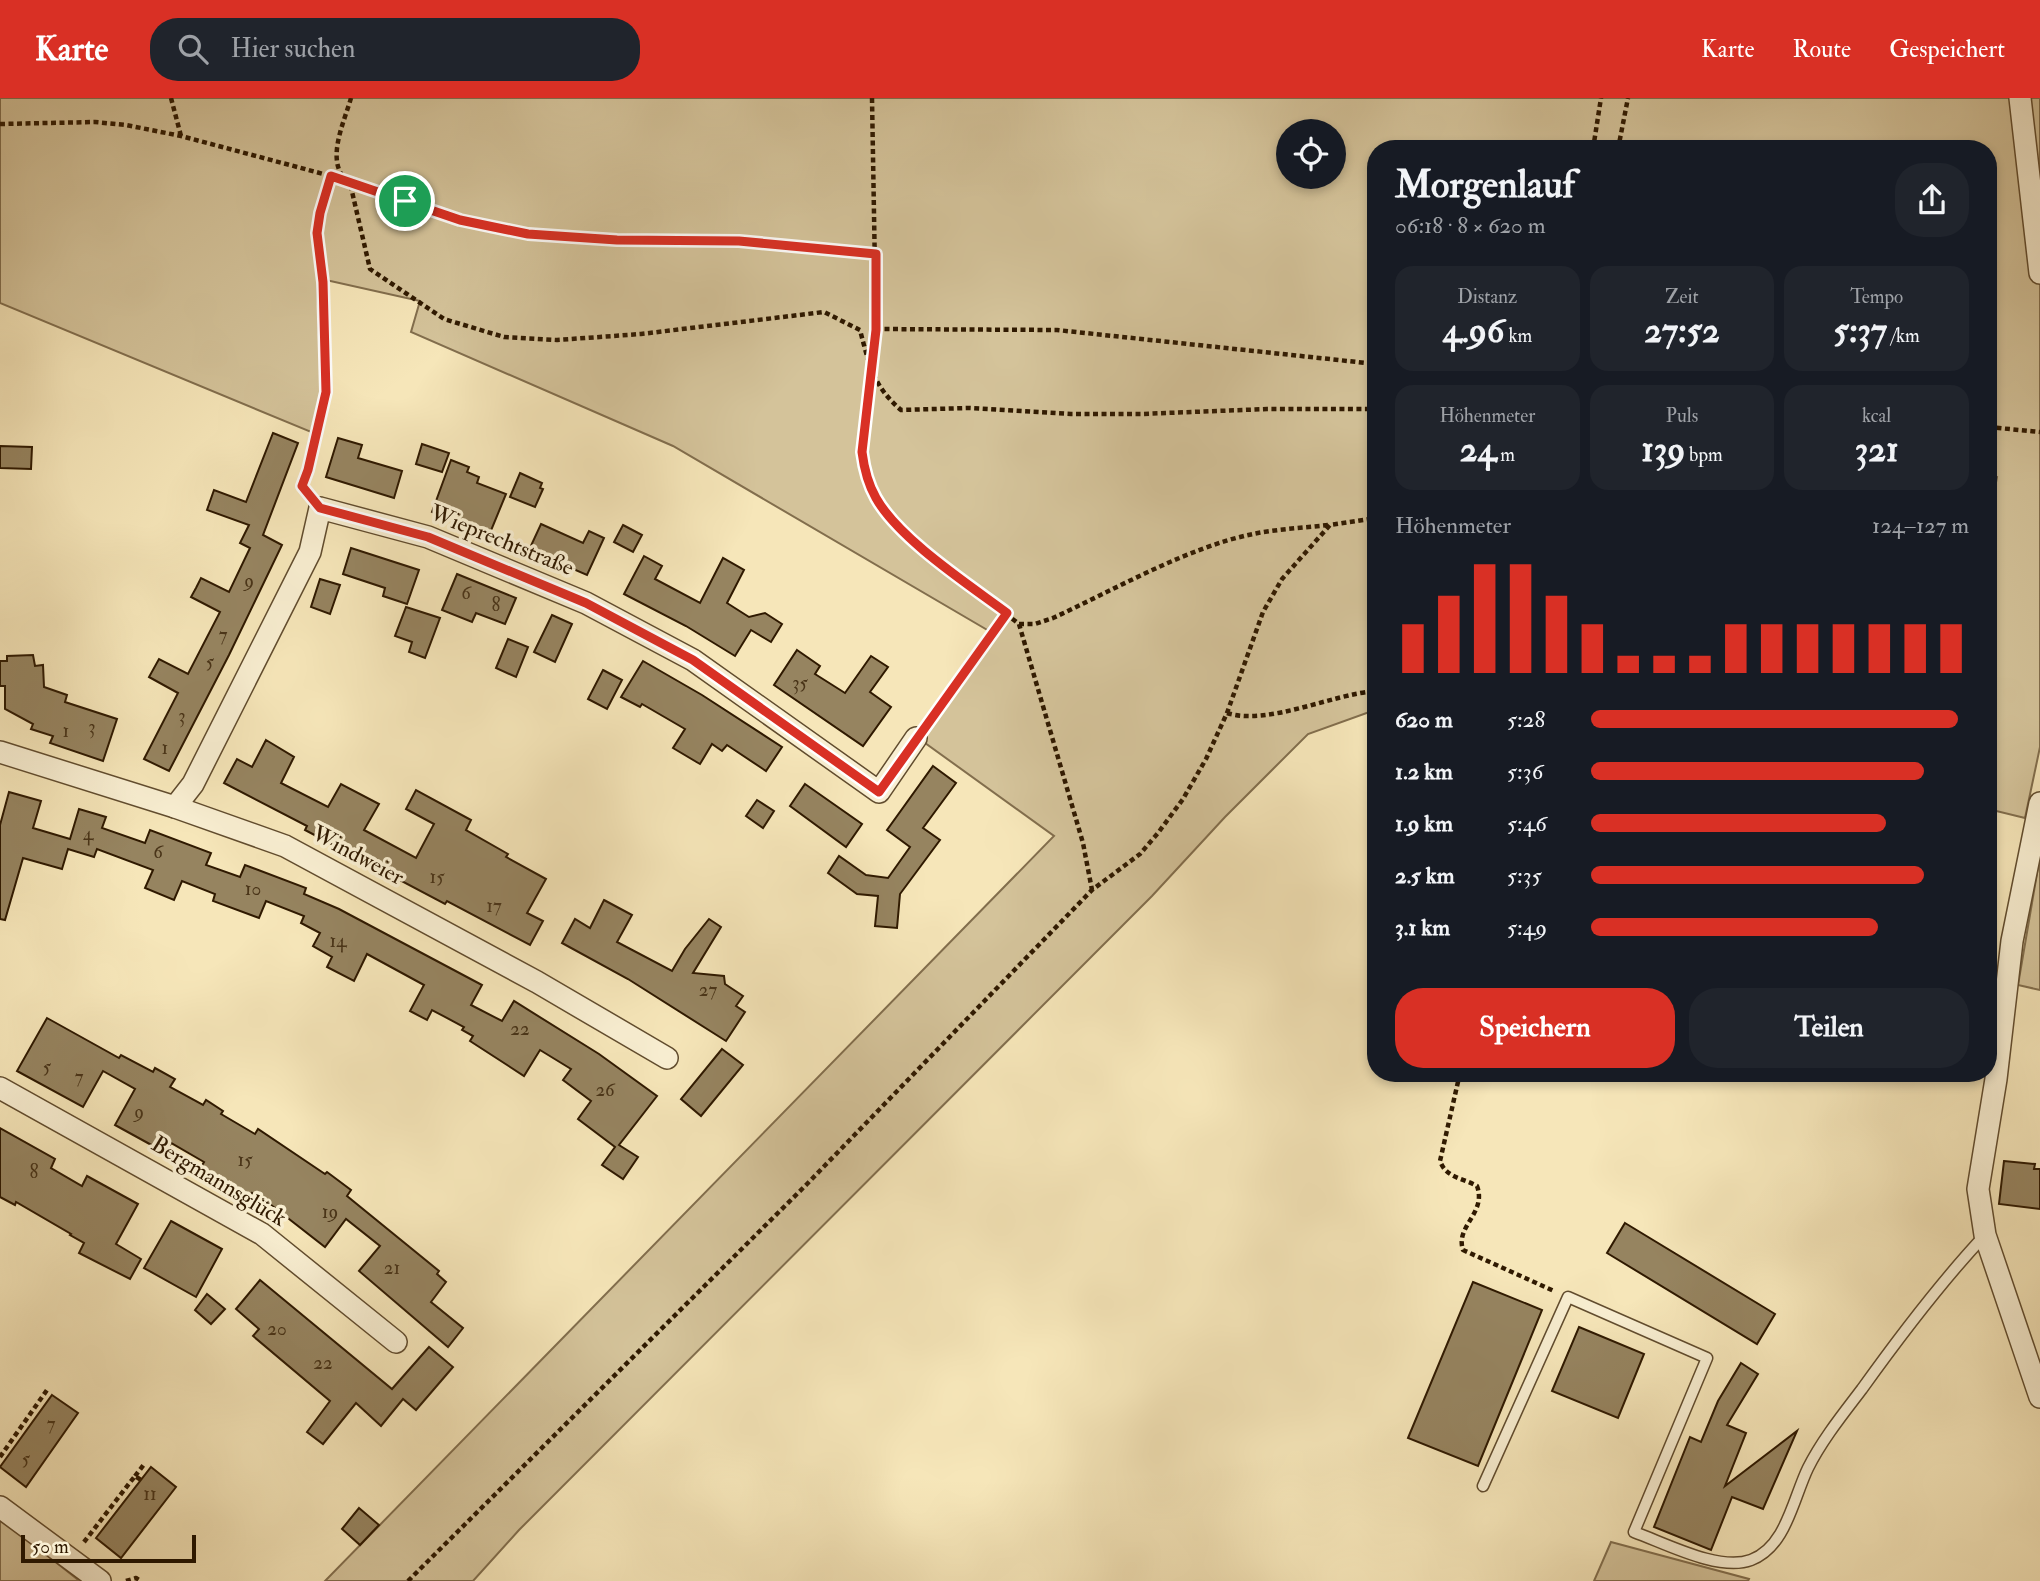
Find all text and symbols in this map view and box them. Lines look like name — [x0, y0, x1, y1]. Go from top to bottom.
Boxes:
search box — [150, 18, 640, 81]
text: Karte — [35, 29, 108, 70]
icon: search — [174, 30, 212, 68]
text: Hier suchen — [230, 33, 355, 65]
text: Karte — [1701, 34, 1754, 65]
text: Route — [1792, 34, 1851, 65]
text: Gespeichert — [1889, 34, 2005, 65]
map controls — [1276, 119, 1346, 189]
button: locate — [1276, 119, 1346, 189]
text: Morgenlauf — [1395, 161, 1575, 209]
button: share — [1895, 163, 1969, 237]
pin — [375, 171, 435, 231]
icon: arrive — [386, 182, 424, 220]
text: 06:18 · 8 × 620 m — [1395, 211, 1546, 240]
text: Distanz — [1457, 285, 1517, 309]
text: Zeit — [1665, 285, 1699, 309]
text: Tempo — [1850, 285, 1903, 309]
text: 4.96 — [1442, 309, 1504, 353]
text: 27:52 — [1644, 309, 1720, 353]
text: 5:37 — [1834, 309, 1887, 353]
text: km — [1504, 324, 1532, 348]
text: /km — [1887, 324, 1920, 348]
text: Höhenmeter — [1439, 404, 1535, 428]
text: Puls — [1666, 404, 1698, 428]
text: kcal — [1862, 404, 1891, 428]
text: 24 — [1460, 428, 1496, 472]
text: 139 — [1641, 428, 1685, 472]
text: 321 — [1855, 428, 1899, 472]
text: m — [1496, 443, 1515, 467]
text: bpm — [1685, 443, 1723, 467]
street label: Wieprechtstraße — [424, 498, 579, 583]
text: Höhenmeter — [1395, 511, 1511, 540]
text: 124–127 m — [1872, 511, 1969, 540]
house number: 9 — [242, 569, 254, 593]
house number: 6 — [461, 581, 472, 605]
house number: 8 — [492, 593, 501, 617]
house number: 7 — [219, 623, 228, 647]
house number: 5 — [206, 650, 215, 674]
house number: 35 — [792, 671, 808, 695]
house number: 3 — [178, 704, 186, 728]
text: 620 m — [1395, 705, 1453, 734]
text: 5:28 — [1507, 705, 1545, 734]
house number: 3 — [88, 715, 96, 739]
house number: 1 — [63, 719, 69, 743]
house number: 1 — [162, 736, 168, 760]
text: 1.2 km — [1395, 757, 1453, 786]
text: 5:36 — [1507, 757, 1543, 786]
text: 1.9 km — [1395, 809, 1453, 838]
text: 5:46 — [1507, 809, 1547, 838]
street label: Windweier — [306, 818, 409, 892]
house number: 4 — [83, 822, 94, 846]
house number: 6 — [153, 840, 164, 864]
text: 2.5 km — [1395, 861, 1455, 890]
text: 5:35 — [1507, 861, 1542, 890]
house number: 15 — [429, 865, 445, 889]
house number: 10 — [245, 877, 261, 901]
house number: 17 — [486, 894, 502, 918]
text: 3.1 km — [1395, 913, 1450, 942]
text: 5:49 — [1507, 913, 1547, 942]
house number: 14 — [329, 929, 347, 953]
house number: 27 — [699, 978, 717, 1002]
button: Speichern — [1395, 988, 1675, 1068]
button: Teilen — [1689, 988, 1969, 1068]
house number: 22 — [510, 1017, 530, 1041]
house number: 5 — [43, 1055, 52, 1079]
house number: 7 — [75, 1065, 84, 1089]
house number: 26 — [595, 1078, 616, 1102]
house number: 9 — [132, 1100, 144, 1124]
street label: Bergmannsglück — [146, 1129, 292, 1233]
house number: 15 — [237, 1148, 253, 1172]
house number: 8 — [30, 1160, 39, 1184]
house number: 19 — [322, 1200, 338, 1224]
house number: 21 — [384, 1256, 400, 1280]
house number: 20 — [267, 1317, 287, 1341]
house number: 22 — [313, 1351, 333, 1375]
house number: 7 — [47, 1412, 56, 1436]
house number: 5 — [22, 1447, 31, 1471]
house number: 11 — [143, 1482, 157, 1506]
scale bar — [21, 1532, 196, 1564]
text: 50 m — [32, 1535, 69, 1559]

